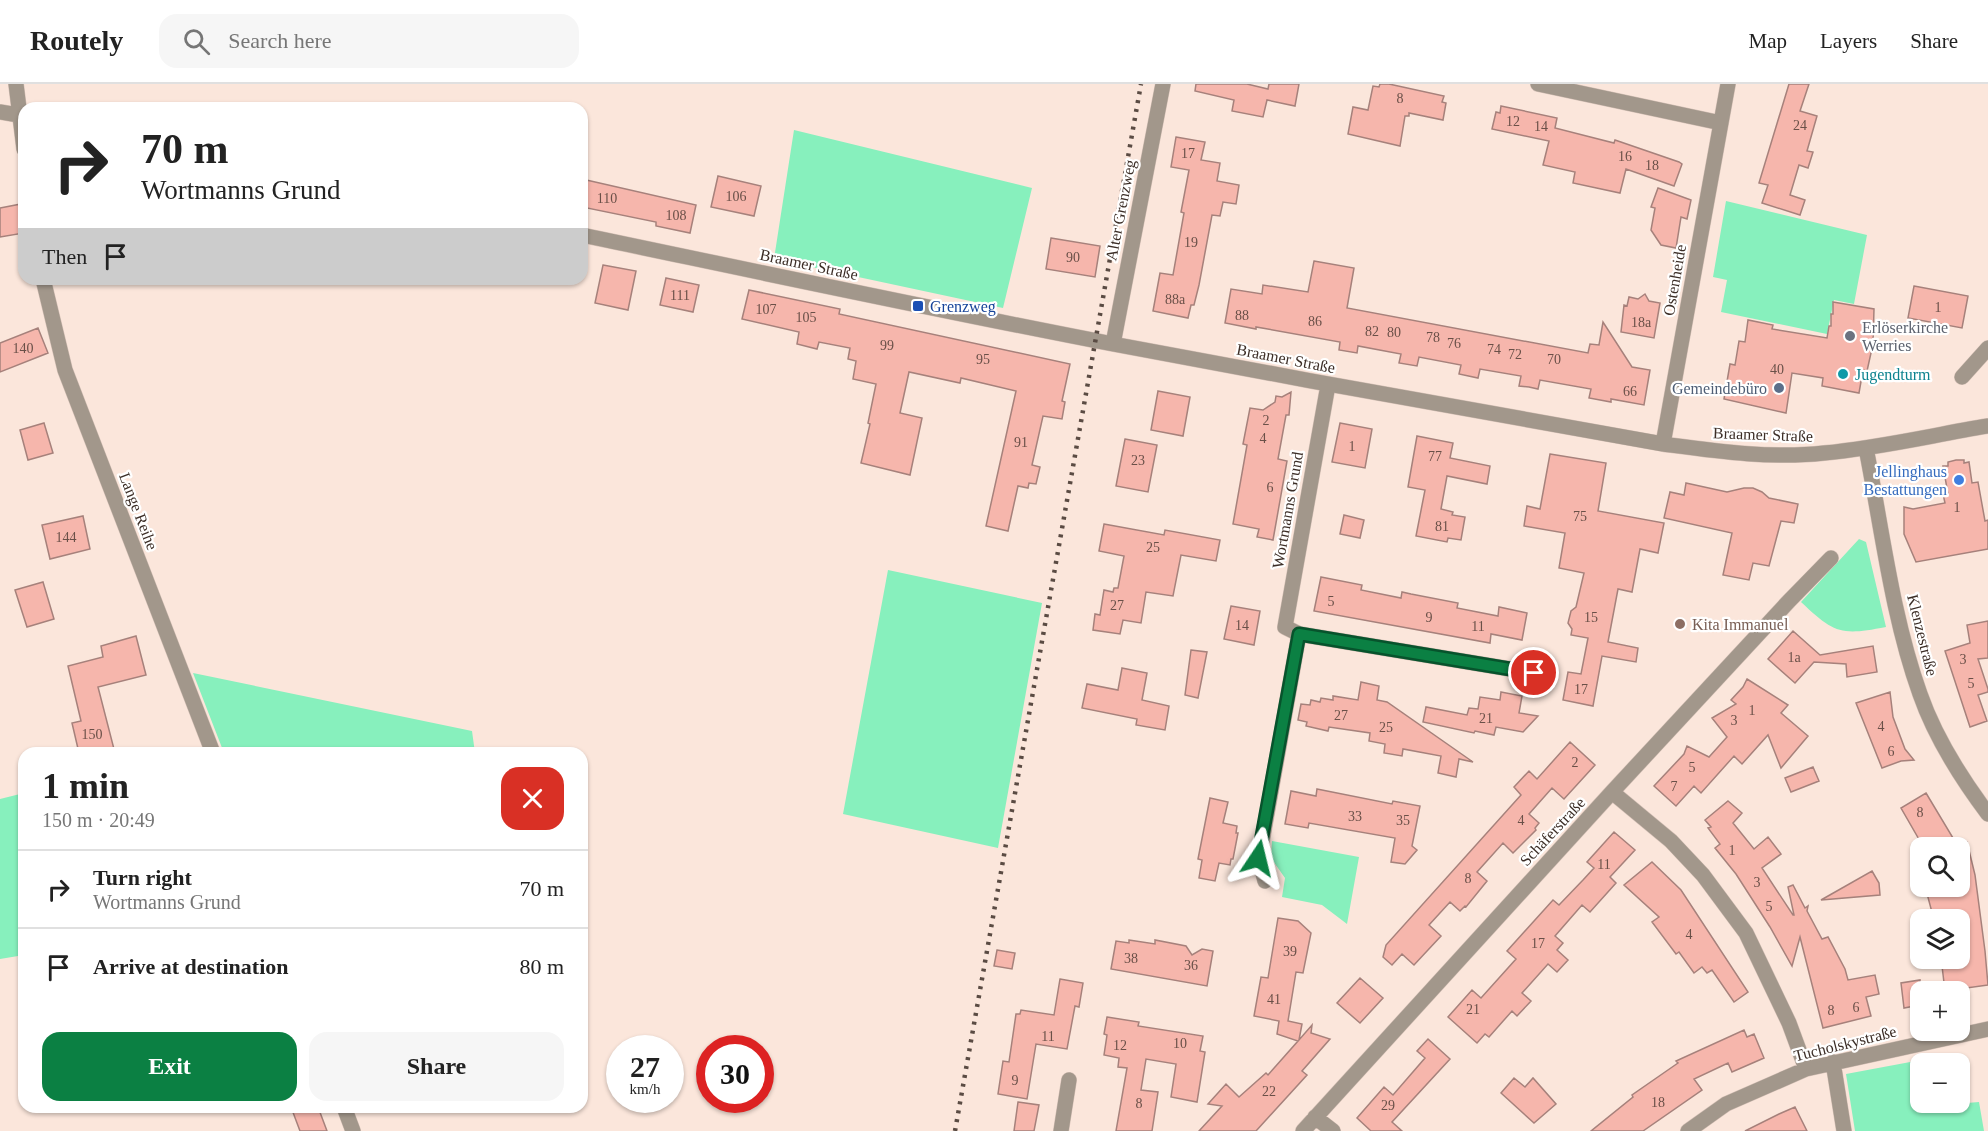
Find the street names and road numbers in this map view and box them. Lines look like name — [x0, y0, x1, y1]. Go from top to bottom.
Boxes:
street label: Alter Grenzweg — [1102, 158, 1140, 262]
street label: Ostenheide — [1660, 243, 1689, 317]
street label: Braamer Straße — [758, 246, 860, 283]
street label: Braamer Straße — [1235, 341, 1337, 376]
street label: Braamer Straße — [1713, 424, 1813, 445]
street label: Wortmanns Grund — [1269, 450, 1306, 570]
street label: Lange Reihe — [115, 470, 161, 553]
street label: Klenzestraße — [1904, 593, 1941, 678]
street label: Schäferstraße — [1516, 794, 1588, 869]
street label: Tucholskystraße — [1792, 1023, 1898, 1065]

